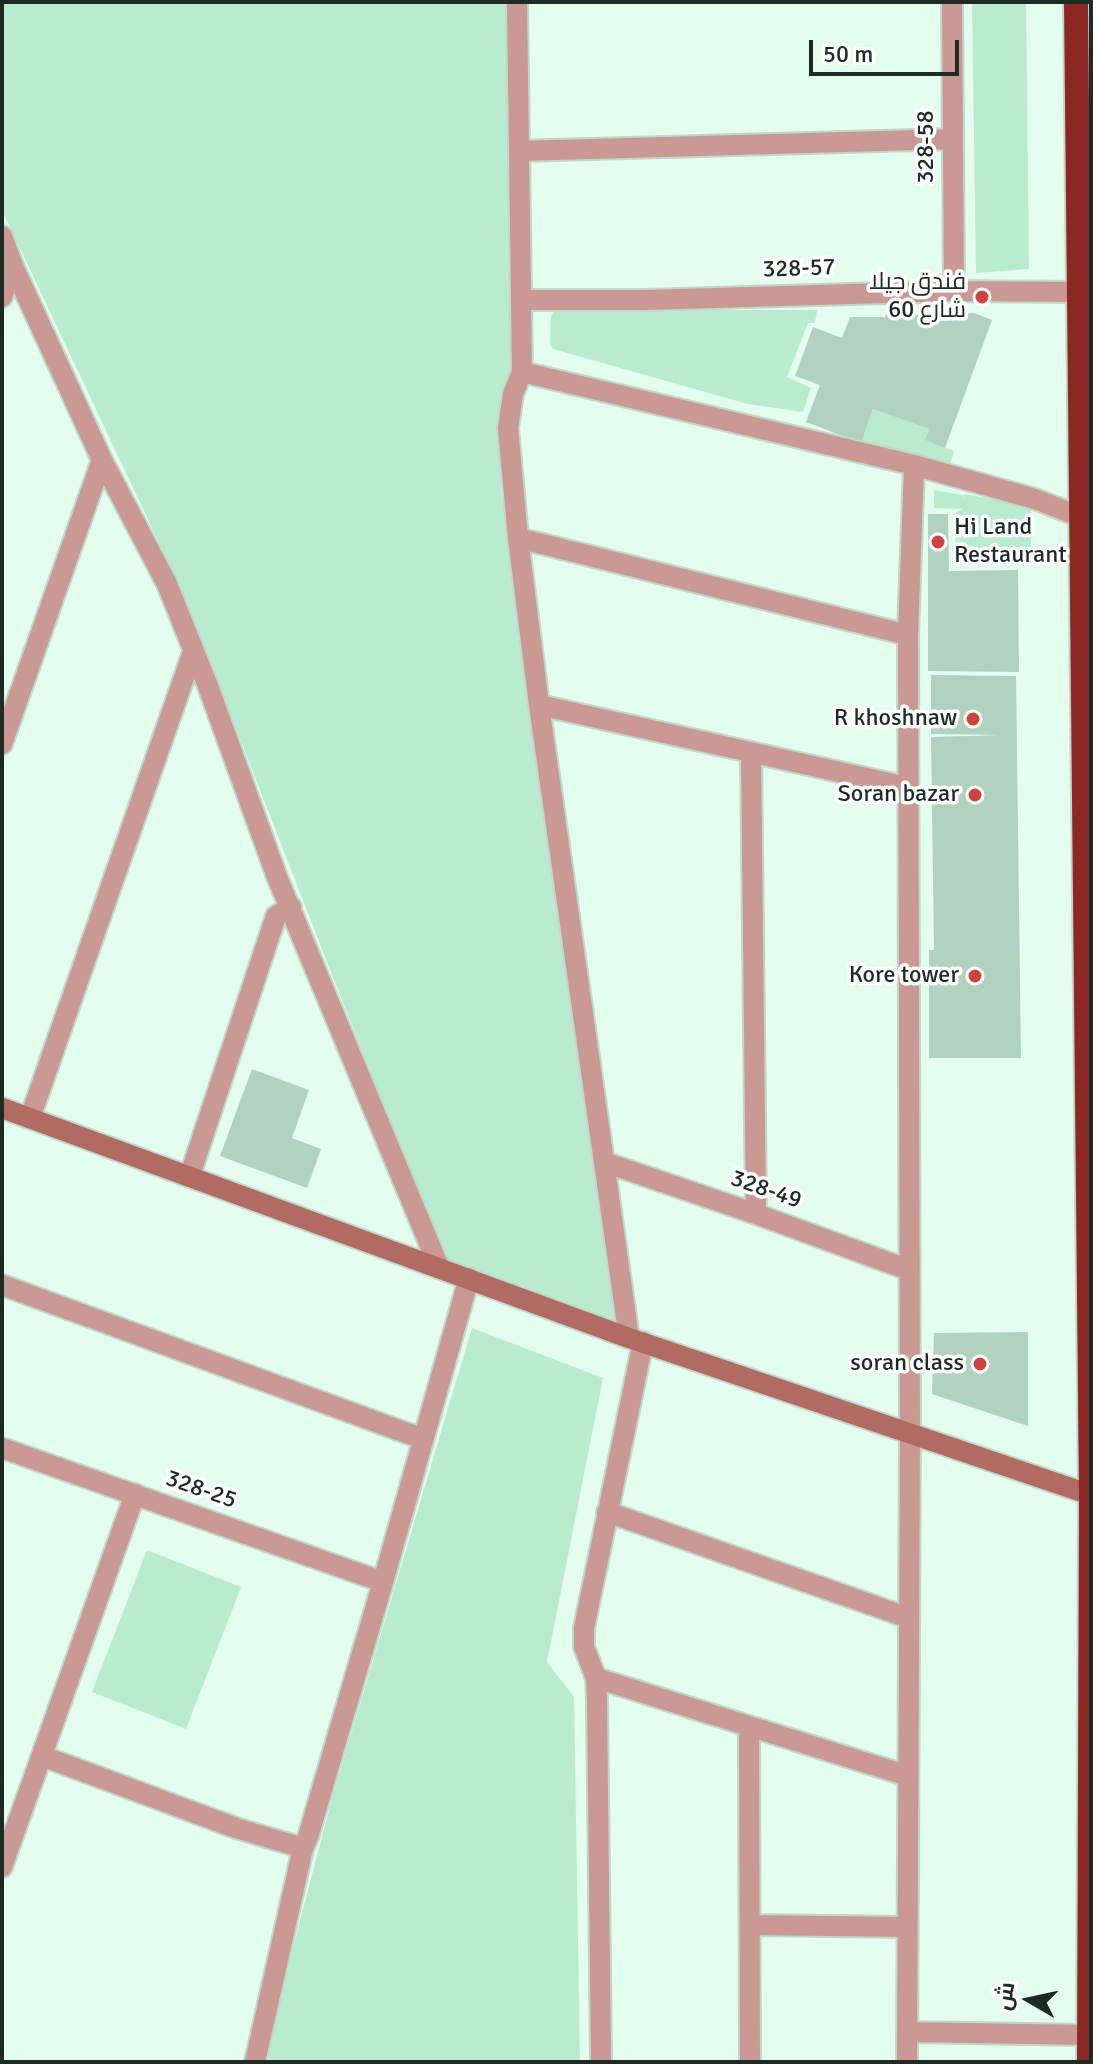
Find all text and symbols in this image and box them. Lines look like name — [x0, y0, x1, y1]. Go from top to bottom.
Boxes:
scale bar — [813, 24, 963, 74]
text: 50 m — [823, 39, 873, 69]
street label: 328-58 — [913, 110, 941, 184]
street label: 328-57 — [762, 253, 836, 285]
place label: فندق جيلا شارع 60 — [869, 269, 966, 325]
marker: فندق جيلا شارع 60 — [973, 288, 991, 306]
place label: Hi Land Restaurant — [954, 514, 1067, 570]
marker: Hi Land Restaurant — [929, 533, 947, 551]
place label: R khoshnaw — [834, 705, 957, 733]
marker: R khoshnaw — [964, 710, 982, 728]
place label: Soran bazar — [837, 781, 959, 809]
marker: Soran bazar — [966, 786, 984, 804]
place label: Kore tower — [849, 962, 959, 990]
marker: Kore tower — [966, 967, 984, 985]
street label: 328-49 — [727, 1164, 805, 1216]
place label: soran class — [850, 1350, 964, 1378]
marker: soran class — [971, 1355, 989, 1373]
street label: 328-25 — [162, 1464, 240, 1516]
north arrow — [989, 1960, 1069, 2040]
text: ش — [989, 1980, 1020, 2012]

